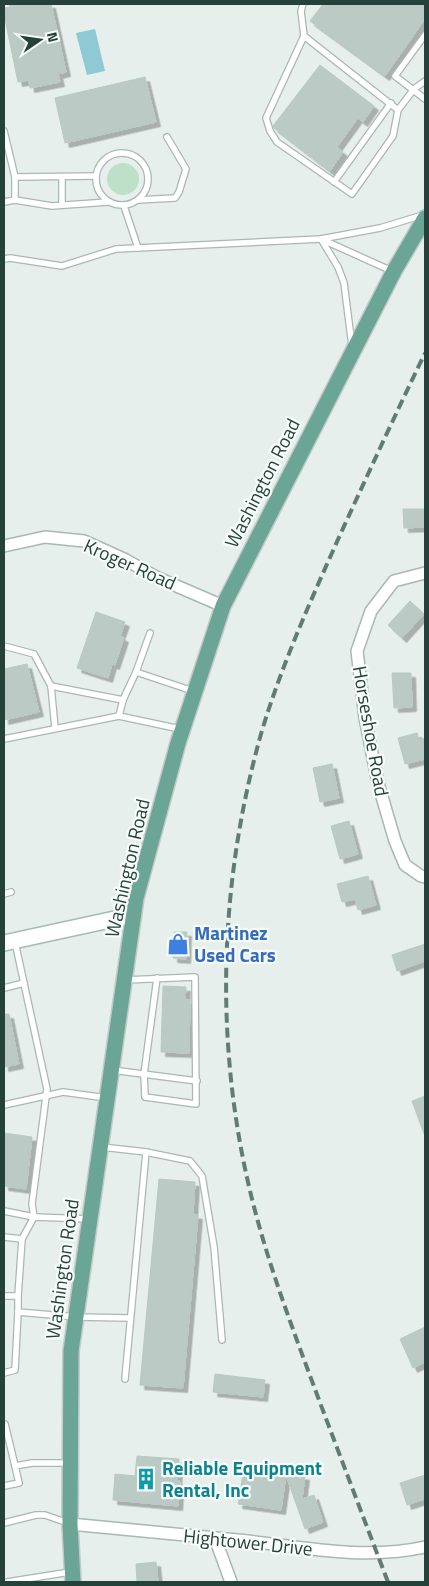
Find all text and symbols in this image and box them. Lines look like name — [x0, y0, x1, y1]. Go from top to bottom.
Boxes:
north arrow — [15, 15, 65, 65]
text: N — [42, 30, 64, 44]
street label: Washington Road — [217, 413, 307, 552]
street label: Kroger Road — [79, 530, 181, 597]
street label: Horseshoe Road — [346, 664, 397, 798]
street label: Washington Road — [96, 796, 157, 940]
place label: Martinez Used Cars — [194, 918, 276, 969]
shop icon: Martinez Used Cars — [165, 931, 191, 957]
street label: Washington Road — [37, 1197, 86, 1341]
place label: Reliable Equipment Rental, Inc — [162, 1453, 322, 1504]
building icon: Reliable Equipment Rental, Inc — [133, 1466, 159, 1492]
street label: Hightower Drive — [182, 1520, 314, 1563]

